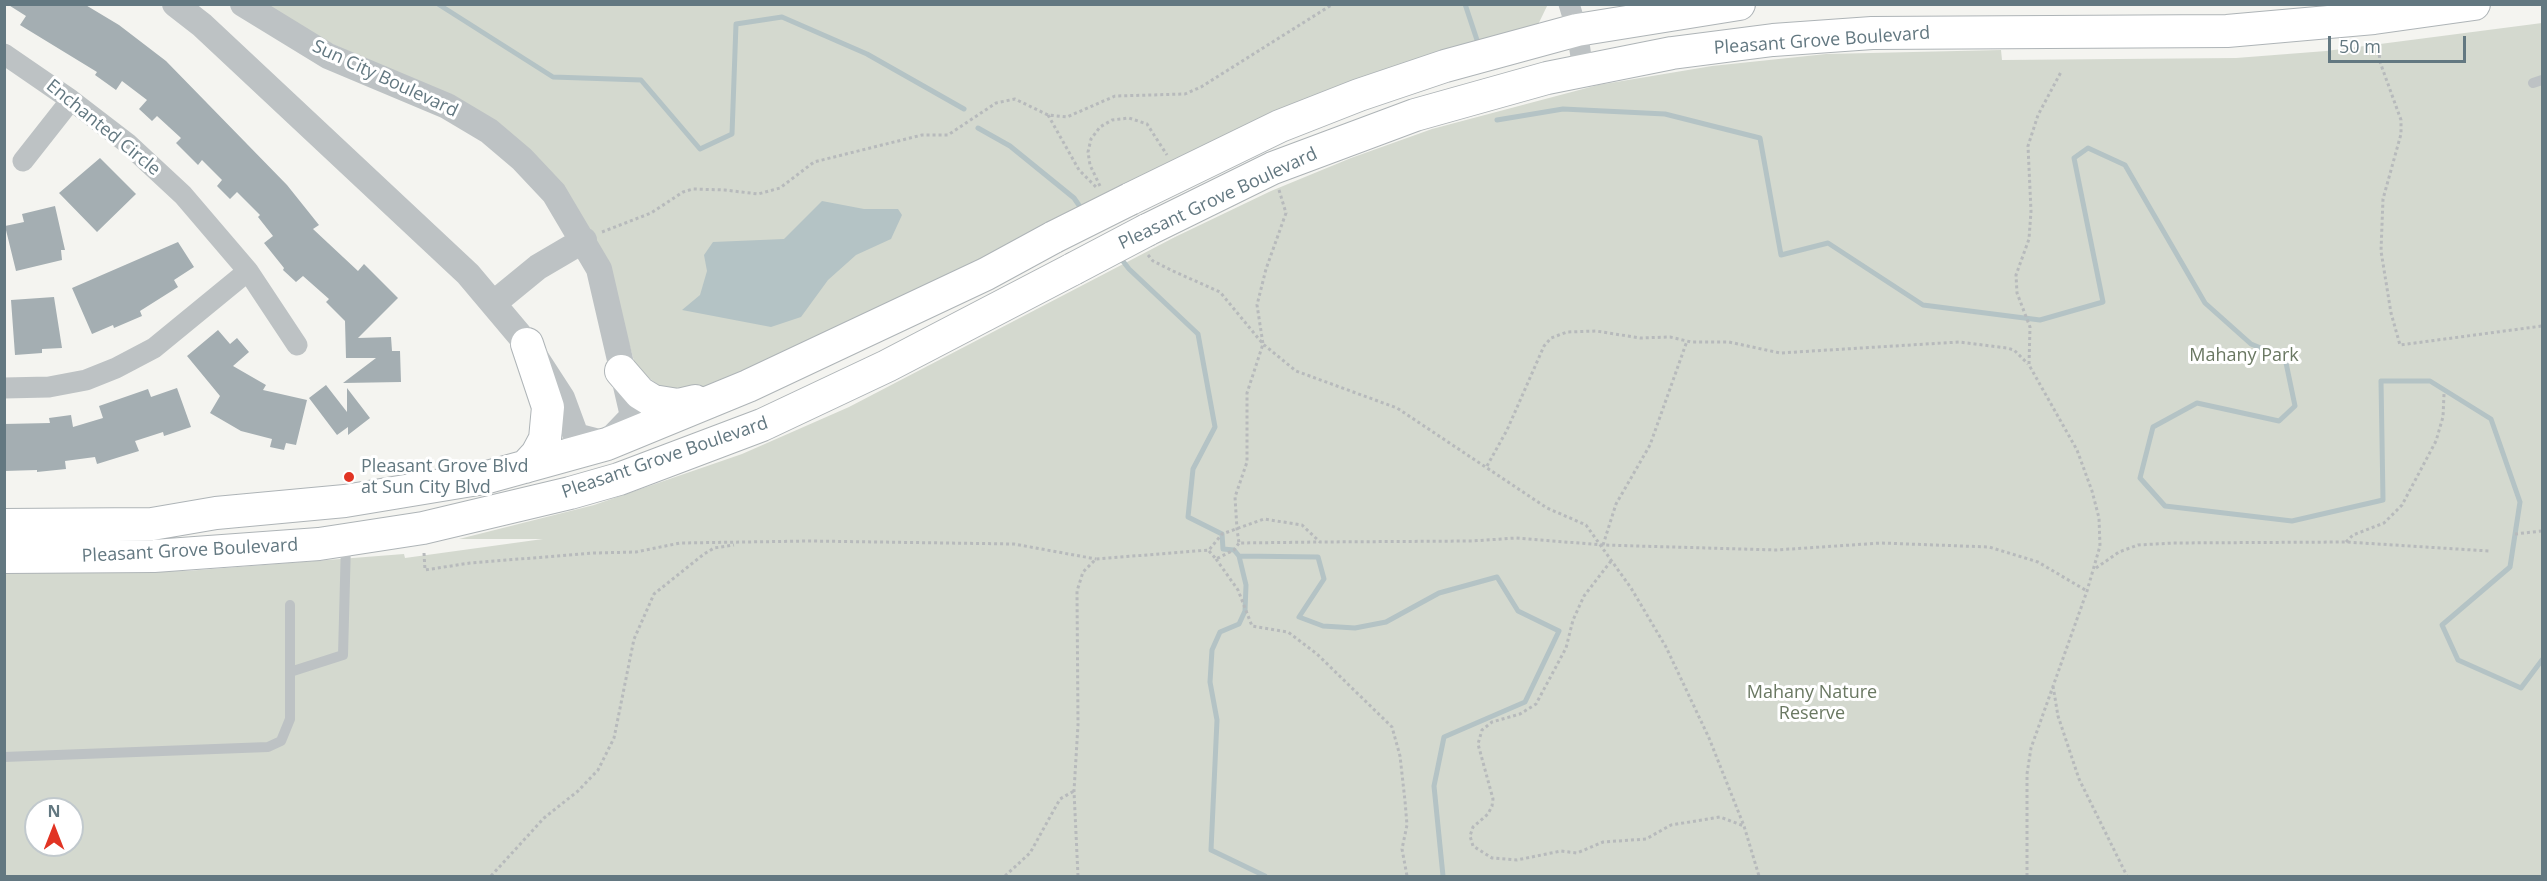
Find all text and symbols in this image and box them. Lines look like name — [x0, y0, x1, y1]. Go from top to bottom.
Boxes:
street label: Pleasant Grove Boulevard — [1713, 23, 1931, 59]
scale bar — [2331, 24, 2469, 62]
text: 50 m — [2339, 34, 2381, 58]
street label: Sun City Boulevard — [309, 36, 461, 122]
street label: Enchanted Circle — [42, 75, 164, 181]
street label: Pleasant Grove Boulevard — [1115, 143, 1321, 255]
park label: Mahany Park — [2189, 345, 2299, 367]
street label: Pleasant Grove Boulevard — [559, 413, 771, 503]
place label: Pleasant Grove Blvd at Sun City Blvd — [361, 456, 528, 498]
marker: Pleasant Grove Blvd at Sun City Blvd — [342, 470, 356, 484]
street label: Pleasant Grove Boulevard — [81, 535, 299, 567]
park label: Mahany Nature Reserve — [1747, 682, 1877, 724]
north arrow — [24, 797, 84, 857]
text: N — [47, 800, 61, 822]

